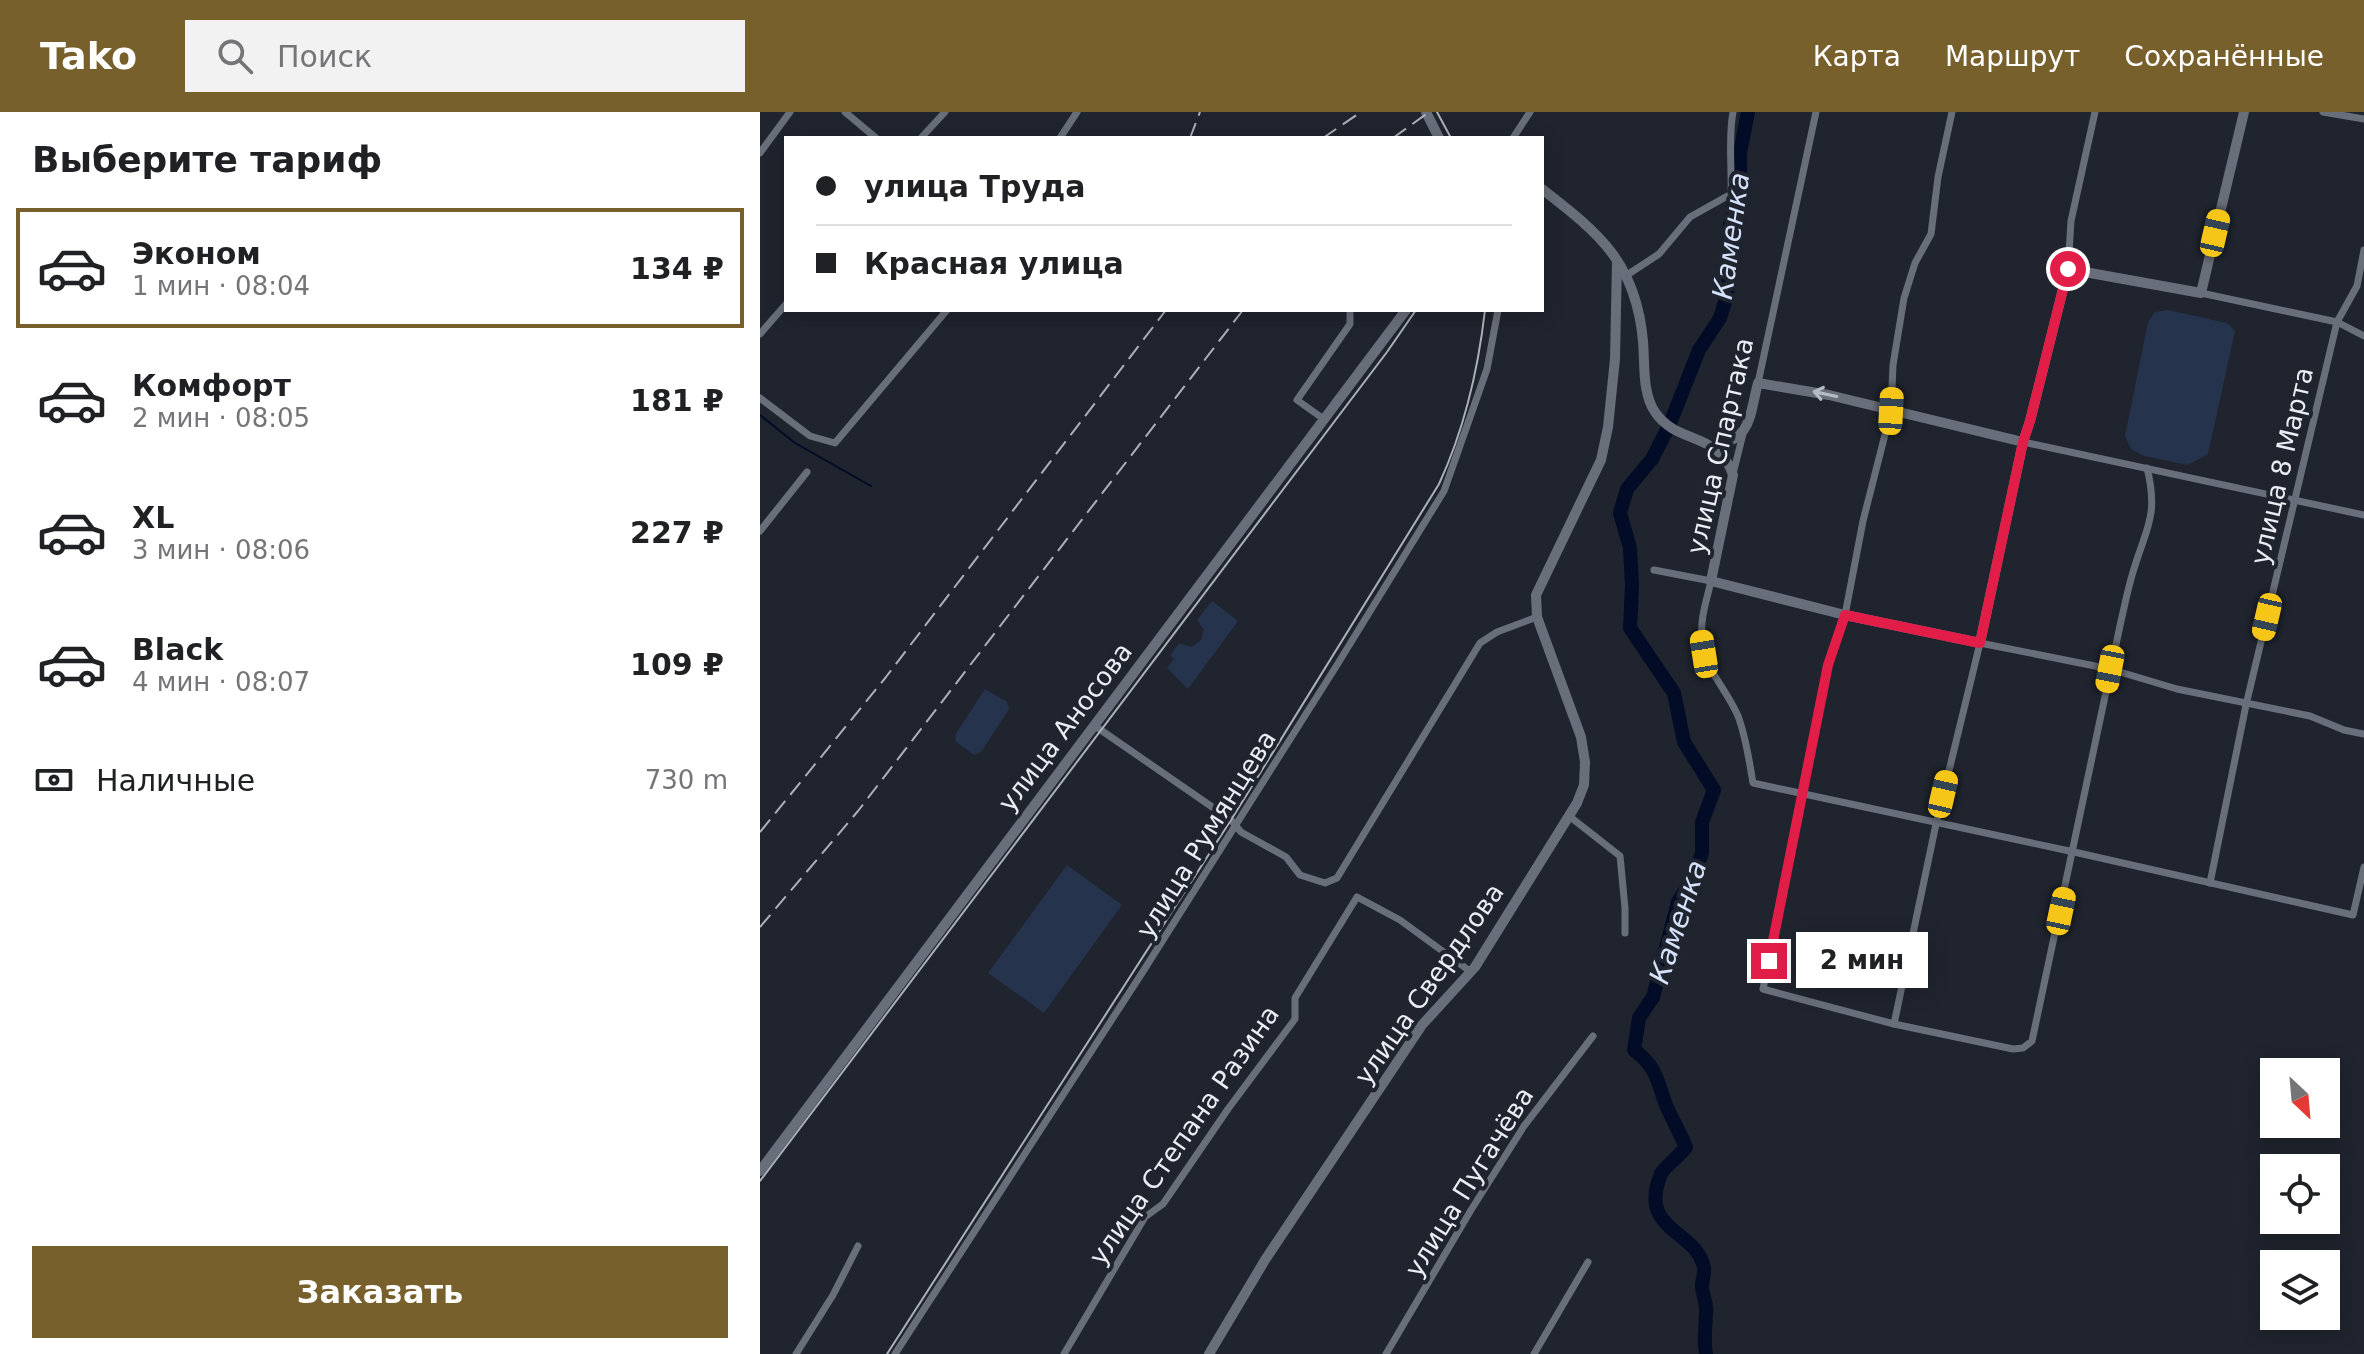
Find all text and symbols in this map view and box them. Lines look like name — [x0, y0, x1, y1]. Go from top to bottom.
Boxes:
search box — [185, 20, 745, 92]
text: Tako — [40, 34, 137, 78]
icon: search — [213, 34, 257, 78]
text: Поиск — [277, 39, 372, 74]
text: Карта — [1813, 40, 1901, 73]
text: Маршрут — [1945, 40, 2080, 73]
text: Сохранённые — [2124, 40, 2324, 73]
text: Выберите тариф — [32, 139, 382, 180]
text: улица Труда — [864, 169, 1085, 204]
water label: Каменка — [1706, 170, 1756, 302]
car — [2198, 207, 2232, 259]
icon: car — [36, 232, 108, 304]
text: Эконом — [132, 236, 261, 271]
text: Красная улица — [864, 246, 1124, 281]
text: 134 ₽ — [630, 251, 724, 286]
route start — [2050, 251, 2086, 287]
text: 1 мин · 08:04 — [132, 271, 310, 301]
street label: улица Спартака — [1681, 335, 1759, 557]
icon: car — [36, 364, 108, 436]
street label: улица 8 Марта — [2245, 364, 2319, 568]
text: Комфорт — [132, 368, 291, 403]
text: 181 ₽ — [630, 383, 724, 418]
one-way arrow — [1813, 386, 1838, 401]
car — [1878, 386, 1904, 436]
text: 2 мин · 08:05 — [132, 403, 310, 433]
icon: car — [36, 496, 108, 568]
text: XL — [132, 500, 174, 535]
text: 227 ₽ — [630, 515, 724, 550]
text: 3 мин · 08:06 — [132, 535, 310, 565]
car — [2250, 591, 2284, 643]
icon: car — [36, 628, 108, 700]
car — [1688, 628, 1720, 680]
text: Black — [132, 632, 223, 667]
street label: улица Аносова — [992, 637, 1138, 817]
car — [2094, 643, 2126, 695]
text: 109 ₽ — [630, 647, 724, 682]
text: 4 мин · 08:07 — [132, 667, 310, 697]
street label: улица Румянцева — [1130, 725, 1282, 943]
icon: cash — [32, 758, 76, 802]
text: Наличные — [96, 763, 255, 798]
text: 730 m — [645, 765, 728, 795]
car — [1926, 768, 1960, 820]
water label: Каменка — [1643, 856, 1713, 988]
street label: улица Свердлова — [1348, 878, 1510, 1090]
car — [2044, 885, 2078, 937]
callout: 2 мин — [1797, 933, 1929, 989]
route end — [1751, 943, 1787, 979]
text: 2 мин — [1820, 945, 1904, 975]
street label: улица Степана Разина — [1083, 1000, 1285, 1270]
north arrow — [2260, 1058, 2340, 1138]
map controls — [2260, 1058, 2340, 1330]
street label: улица Пугачёва — [1399, 1082, 1539, 1282]
button: locate — [2260, 1154, 2340, 1234]
button: Заказать — [32, 1246, 728, 1338]
button: layers — [2260, 1250, 2340, 1330]

